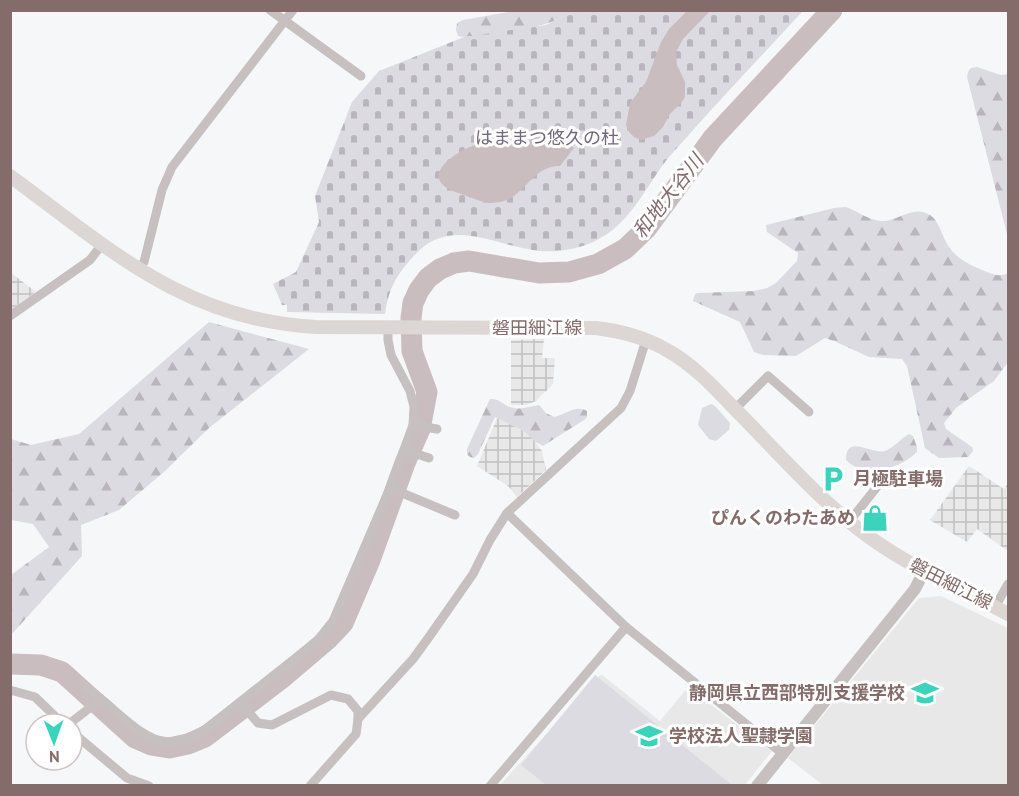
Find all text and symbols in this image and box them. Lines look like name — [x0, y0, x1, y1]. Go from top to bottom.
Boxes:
park label: はままつ悠久の杜 — [475, 126, 619, 149]
water label: 和地大谷川 — [627, 147, 710, 243]
street label: 磐田細江線 — [492, 316, 582, 339]
parking icon: 月極駐車場 — [818, 464, 848, 494]
place label: 月極駐車場 — [853, 467, 943, 490]
shop icon: ぴんくのわたあめ — [860, 503, 890, 533]
place label: ぴんくのわたあめ — [711, 506, 855, 529]
street label: 磐田細江線 — [906, 553, 997, 614]
school or university icon: 静岡県立西部特別支援学校 — [910, 678, 940, 708]
place label: 静岡県立西部特別支援学校 — [689, 681, 905, 704]
north arrow — [24, 712, 84, 772]
school or university icon: 学校法人聖隷学園 — [634, 721, 664, 751]
place label: 学校法人聖隷学園 — [669, 724, 813, 747]
text: N — [49, 747, 60, 767]

